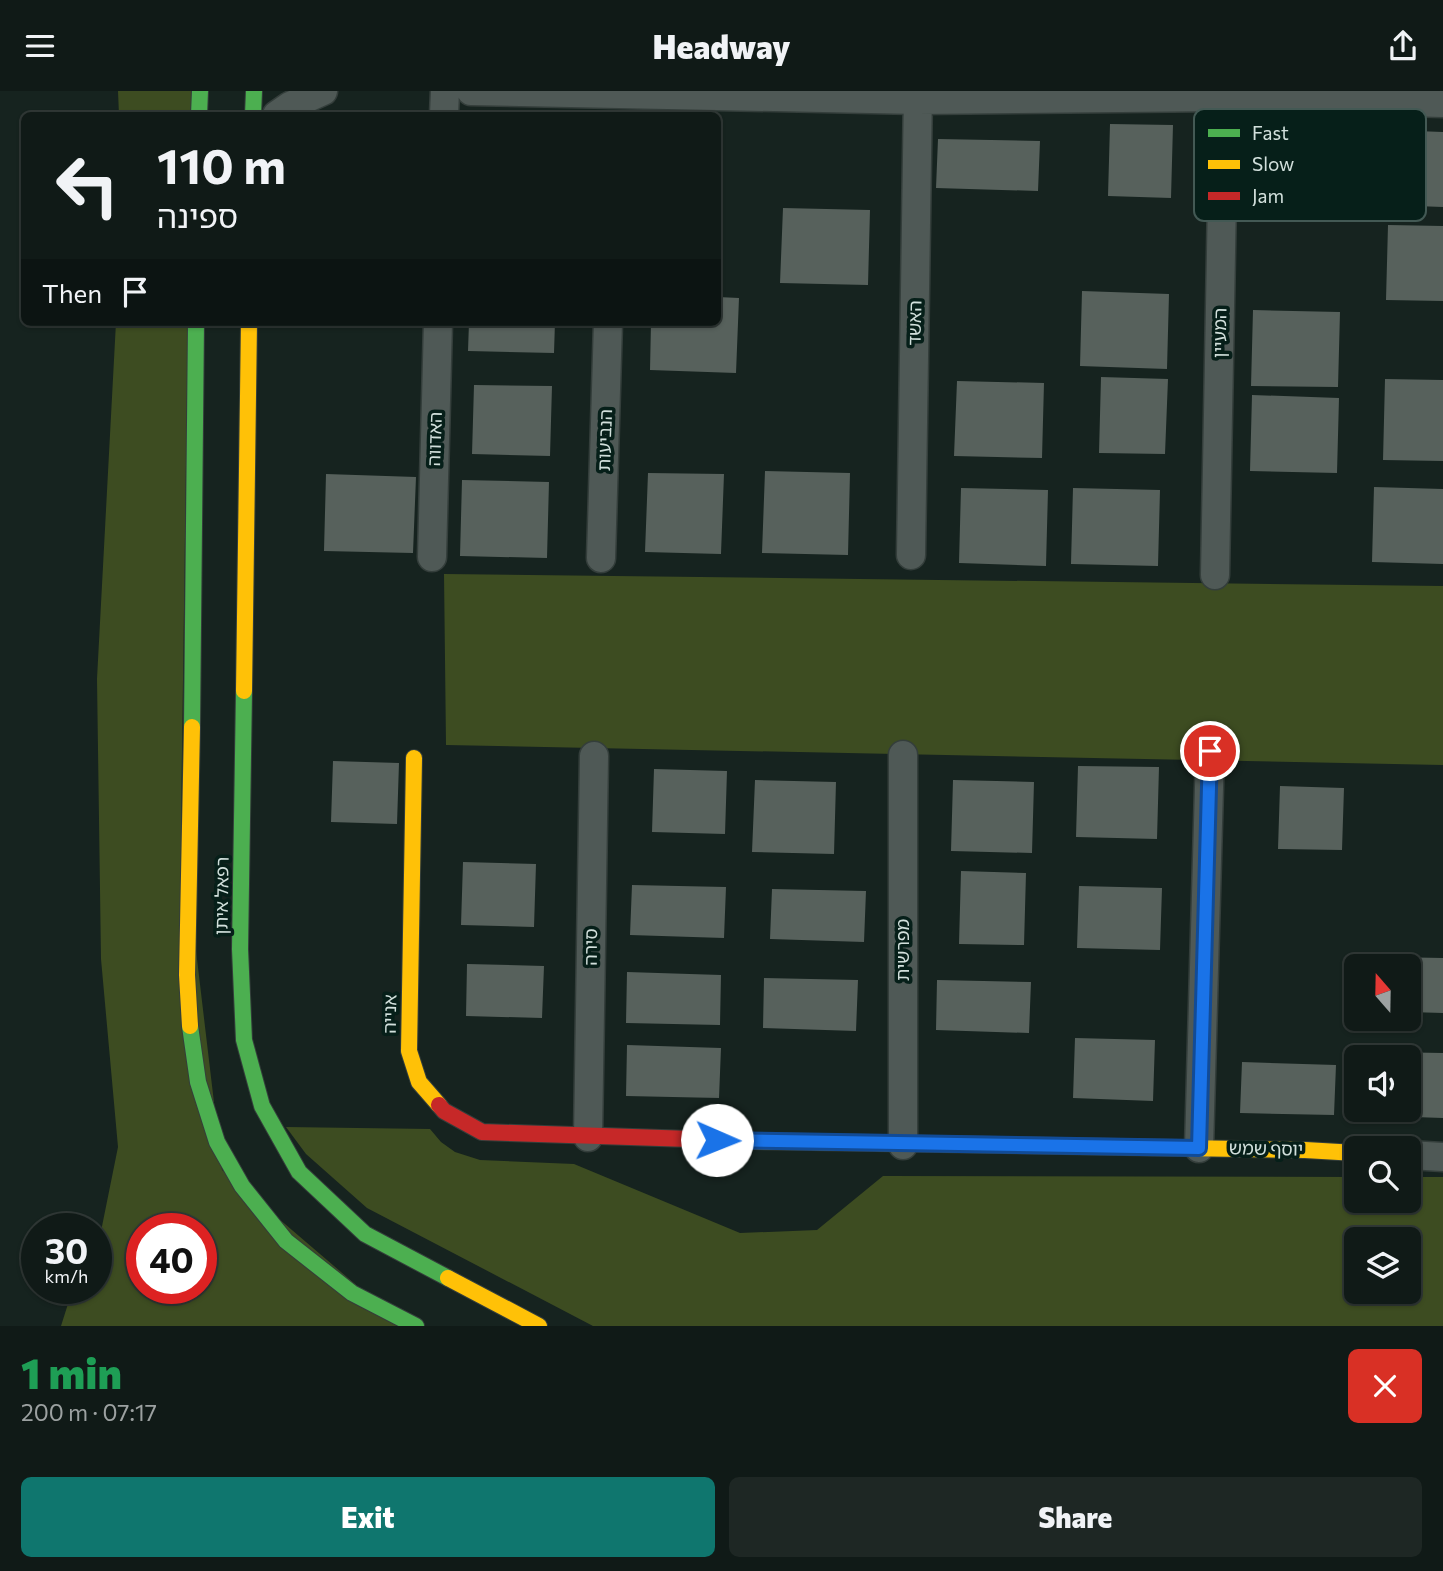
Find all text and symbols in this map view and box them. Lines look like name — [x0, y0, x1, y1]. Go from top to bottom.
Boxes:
text: Headway — [653, 26, 790, 66]
icon: menu — [21, 27, 59, 65]
icon: share — [1384, 27, 1422, 65]
legend — [1194, 109, 1426, 221]
text: Fast — [1252, 121, 1289, 144]
text: 110 m — [157, 134, 286, 194]
icon: left — [42, 140, 133, 231]
text: Slow — [1252, 152, 1294, 175]
text: Jam — [1252, 184, 1284, 207]
text: ספינה — [157, 195, 238, 235]
icon: arrive — [116, 273, 154, 311]
text: Then — [42, 277, 102, 308]
street label: האשד — [903, 300, 925, 346]
street label: המעיין — [1208, 308, 1230, 358]
street label: הנביעות — [592, 409, 616, 471]
street label: האדווה — [422, 411, 446, 467]
pin — [1180, 721, 1240, 781]
icon: arrive — [1191, 732, 1229, 770]
street label: רפאל איתן — [209, 857, 233, 935]
street label: מפרשית — [891, 919, 913, 981]
street label: סירה — [579, 928, 601, 966]
north arrow — [1344, 954, 1421, 1031]
map controls — [1344, 954, 1421, 1304]
street label: אנייה — [378, 994, 400, 1034]
button: sound — [1344, 1045, 1421, 1122]
position arrow — [680, 1103, 754, 1177]
street label: יוסף שמש — [1229, 1136, 1303, 1160]
button: search — [1344, 1136, 1421, 1213]
speed limit sign: 40 — [126, 1213, 217, 1304]
button: layers — [1344, 1227, 1421, 1304]
text: 30 — [45, 1228, 88, 1271]
text: km/h — [45, 1265, 88, 1287]
text: 1 min — [21, 1346, 122, 1398]
button: close — [1348, 1349, 1422, 1423]
text: 200 m · 07:17 — [21, 1398, 157, 1426]
button: Exit — [21, 1477, 715, 1557]
button: Share — [729, 1477, 1422, 1557]

